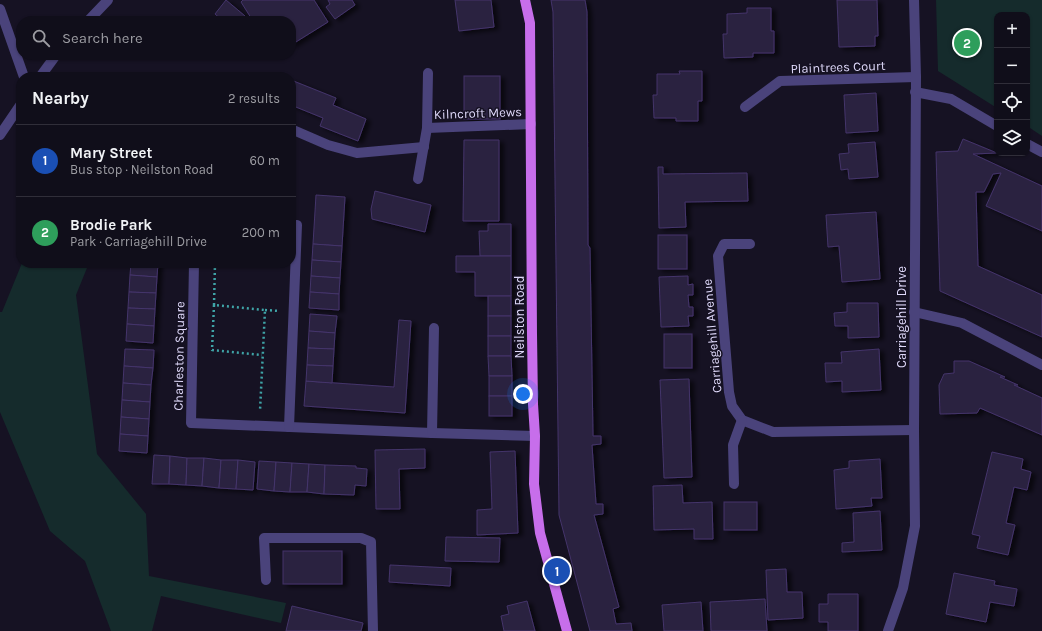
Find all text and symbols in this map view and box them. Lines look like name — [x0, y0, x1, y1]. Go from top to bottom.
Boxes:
map controls — [994, 12, 1030, 156]
button: + — [994, 12, 1030, 48]
search box — [16, 16, 296, 60]
icon: search — [30, 27, 52, 49]
pin: 2 — [954, 28, 980, 58]
text: Search here — [62, 29, 143, 47]
button: − — [994, 48, 1030, 84]
street label: Plaintrees Court — [790, 58, 886, 76]
button: locate — [994, 84, 1030, 120]
text: Nearby — [32, 88, 89, 108]
text: 2 results — [228, 91, 280, 106]
street label: Kilncroft Mews — [434, 104, 522, 122]
button: layers — [994, 120, 1030, 156]
text: Mary Street — [70, 144, 152, 162]
text: 1 — [43, 153, 47, 168]
text: 60 m — [250, 153, 280, 168]
text: Bus stop · Neilston Road — [70, 162, 214, 177]
text: Brodie Park — [70, 216, 152, 234]
text: 2 — [41, 225, 49, 240]
text: 200 m — [242, 225, 280, 240]
text: Park · Carriagehill Drive — [70, 234, 207, 249]
street label: Carriagehill Drive — [894, 266, 909, 368]
street label: Neilston Road — [512, 276, 527, 358]
street label: Carriagehill Avenue — [700, 278, 724, 394]
street label: Charleston Square — [171, 301, 188, 411]
your location — [513, 384, 533, 404]
pin: 1 — [544, 556, 570, 586]

